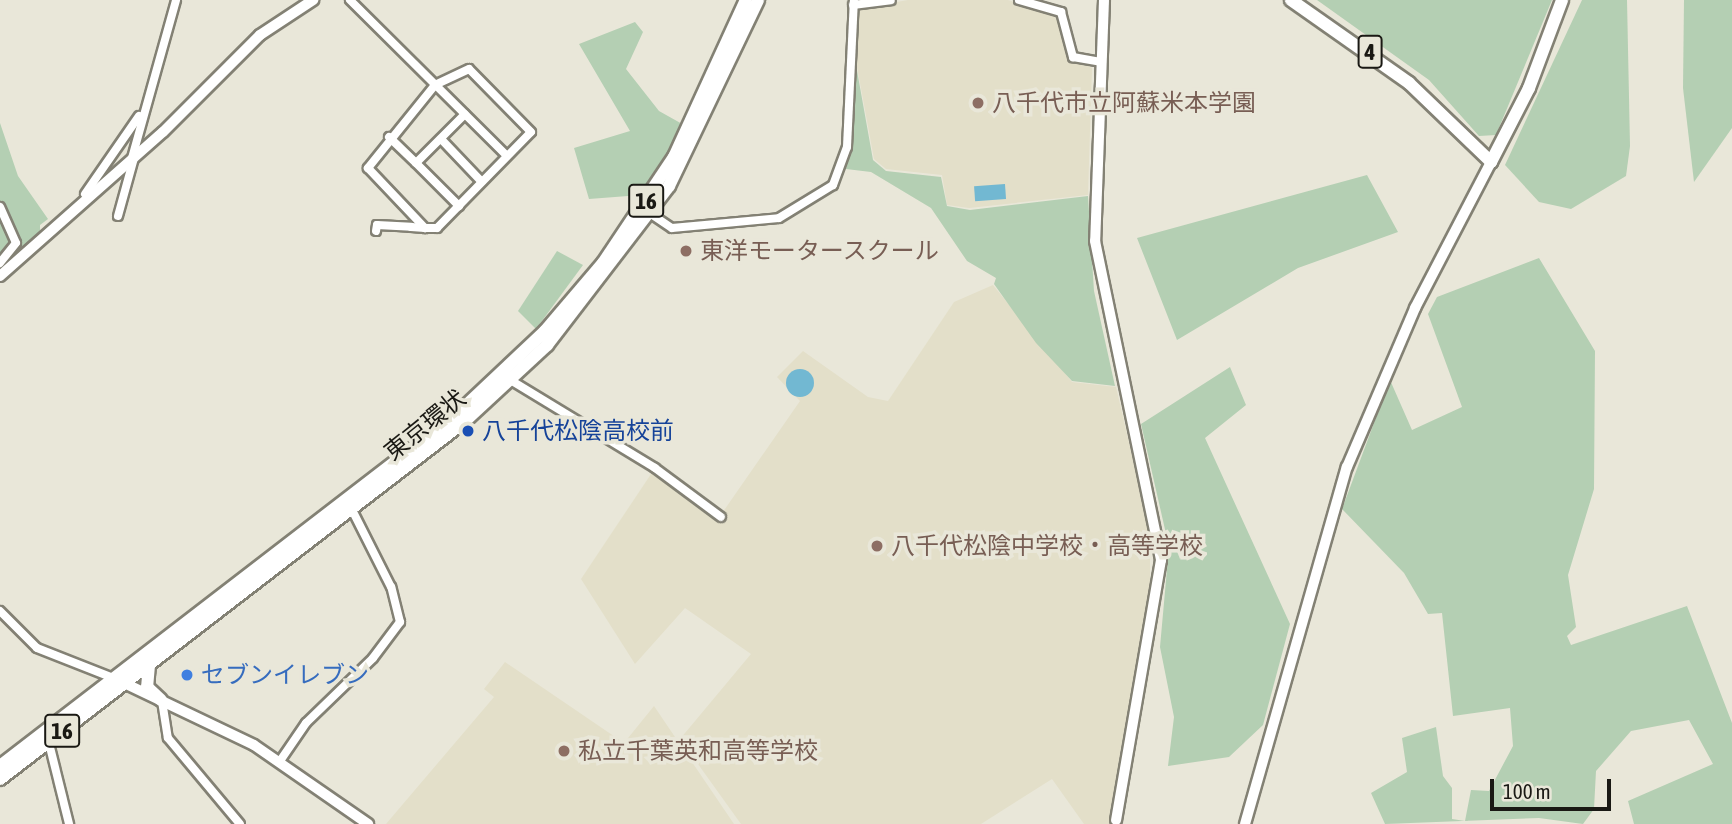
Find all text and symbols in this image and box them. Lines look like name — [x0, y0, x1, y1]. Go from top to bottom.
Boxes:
road number: 4 — [1356, 32, 1384, 72]
place label: 八千代市立阿蘇米本学園 — [992, 89, 1256, 117]
marker: 八千代市立阿蘇米本学園 — [970, 95, 986, 111]
road number: 16 — [627, 182, 665, 220]
place label: 東洋モータースクール — [700, 237, 940, 265]
marker: 東洋モータースクール — [678, 243, 694, 259]
street label: 東京環状 — [379, 384, 471, 466]
place label: 八千代松陰高校前 — [482, 417, 674, 445]
marker: 八千代松陰高校前 — [460, 423, 476, 439]
place label: 八千代松陰中学校・高等学校 — [891, 532, 1203, 560]
marker: 八千代松陰中学校・高等学校 — [869, 538, 885, 554]
place label: セブンイレブン — [201, 661, 369, 689]
marker: セブンイレブン — [179, 667, 195, 683]
road number: 16 — [43, 712, 81, 750]
place label: 私立千葉英和高等学校 — [578, 737, 818, 765]
marker: 私立千葉英和高等学校 — [556, 743, 572, 759]
scale bar — [1494, 764, 1615, 808]
text: 100 m — [1503, 779, 1551, 803]

